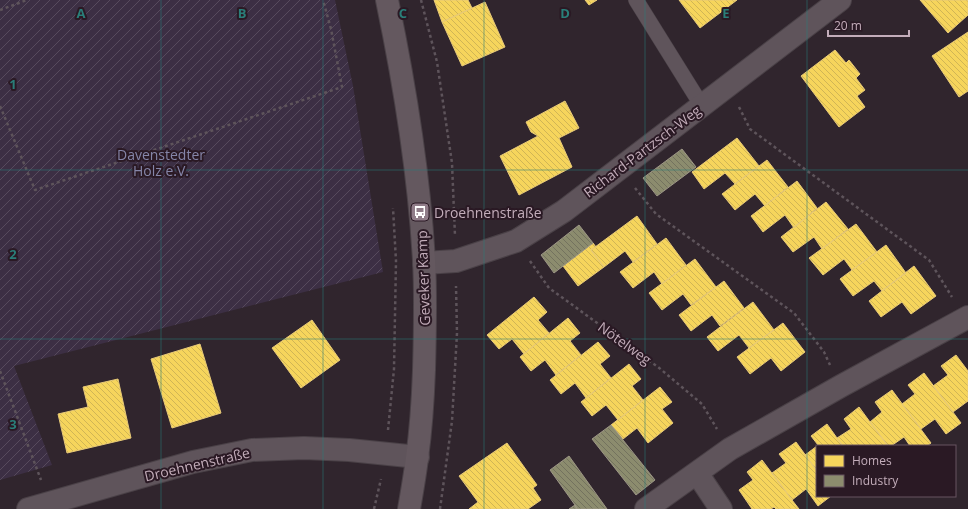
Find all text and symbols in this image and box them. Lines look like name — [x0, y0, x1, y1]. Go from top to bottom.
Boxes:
text: A — [77, 4, 86, 22]
text: B — [238, 4, 247, 22]
text: C — [399, 4, 407, 22]
text: D — [560, 4, 570, 22]
text: E — [722, 4, 730, 22]
scale bar — [828, 12, 909, 38]
text: 20 m — [834, 17, 862, 34]
text: 1 — [9, 75, 17, 93]
street label: Richard-Partzsch-Weg — [579, 100, 705, 201]
park label: Davenstedter Holz e.V. — [117, 145, 205, 180]
bus stop icon: Droehnenstraße — [409, 201, 431, 223]
place label: Droehnenstraße — [434, 203, 542, 222]
street label: Geveker Kamp — [412, 230, 434, 326]
text: 2 — [9, 245, 17, 263]
street label: Nötelweg — [594, 317, 656, 369]
text: 3 — [9, 415, 17, 433]
street label: Droehnenstraße — [142, 443, 252, 485]
legend — [816, 445, 956, 497]
text: Homes — [852, 452, 892, 469]
text: Industry — [852, 472, 899, 489]

